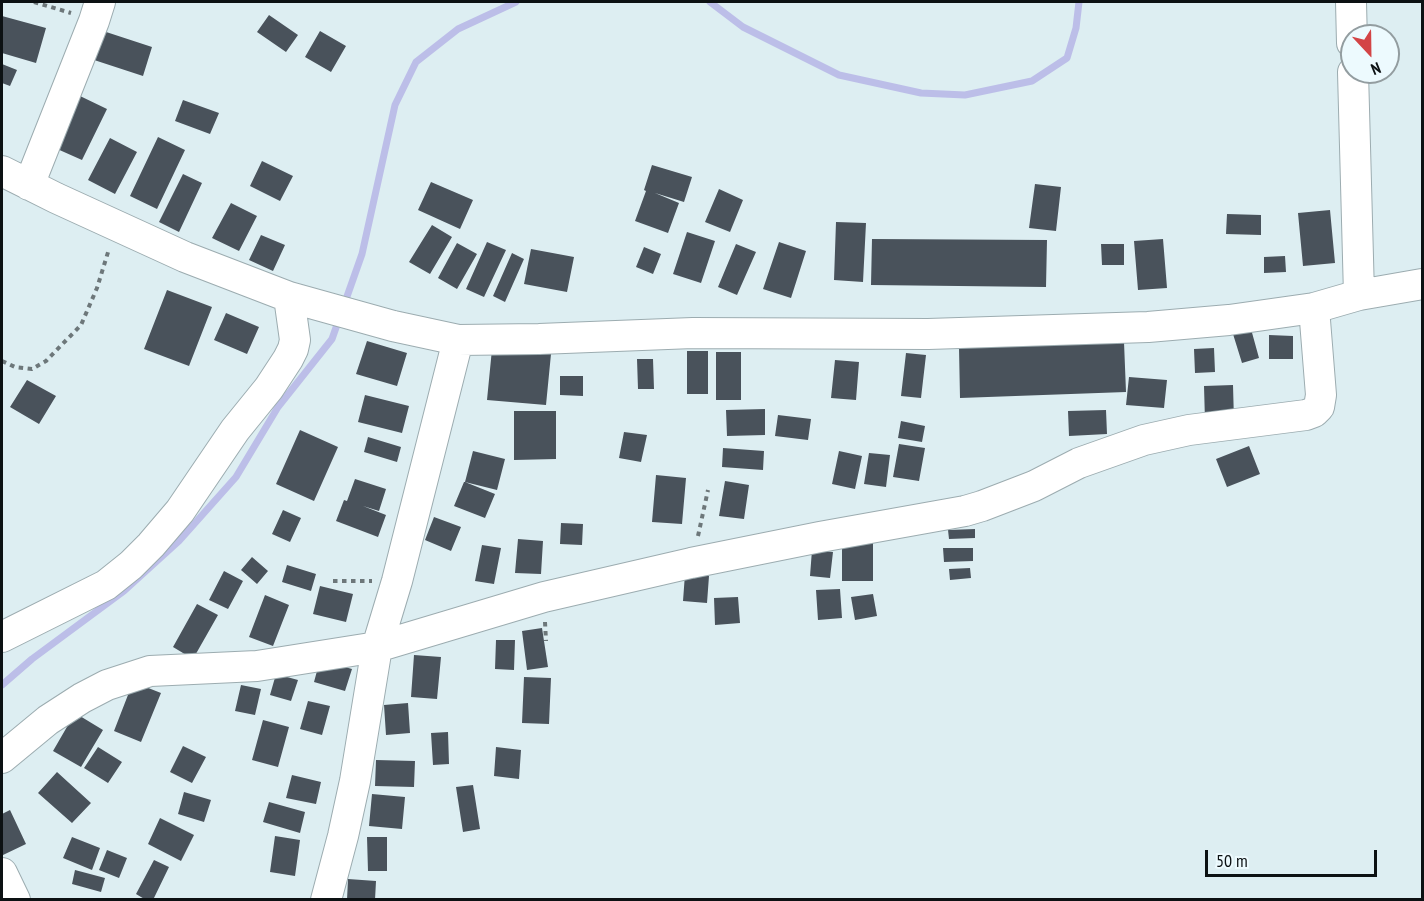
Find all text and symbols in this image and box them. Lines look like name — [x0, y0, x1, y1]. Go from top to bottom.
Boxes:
north arrow — [1340, 24, 1400, 84]
text: N — [1368, 58, 1384, 80]
scale bar — [1208, 838, 1380, 876]
text: 50 m — [1216, 849, 1248, 872]

